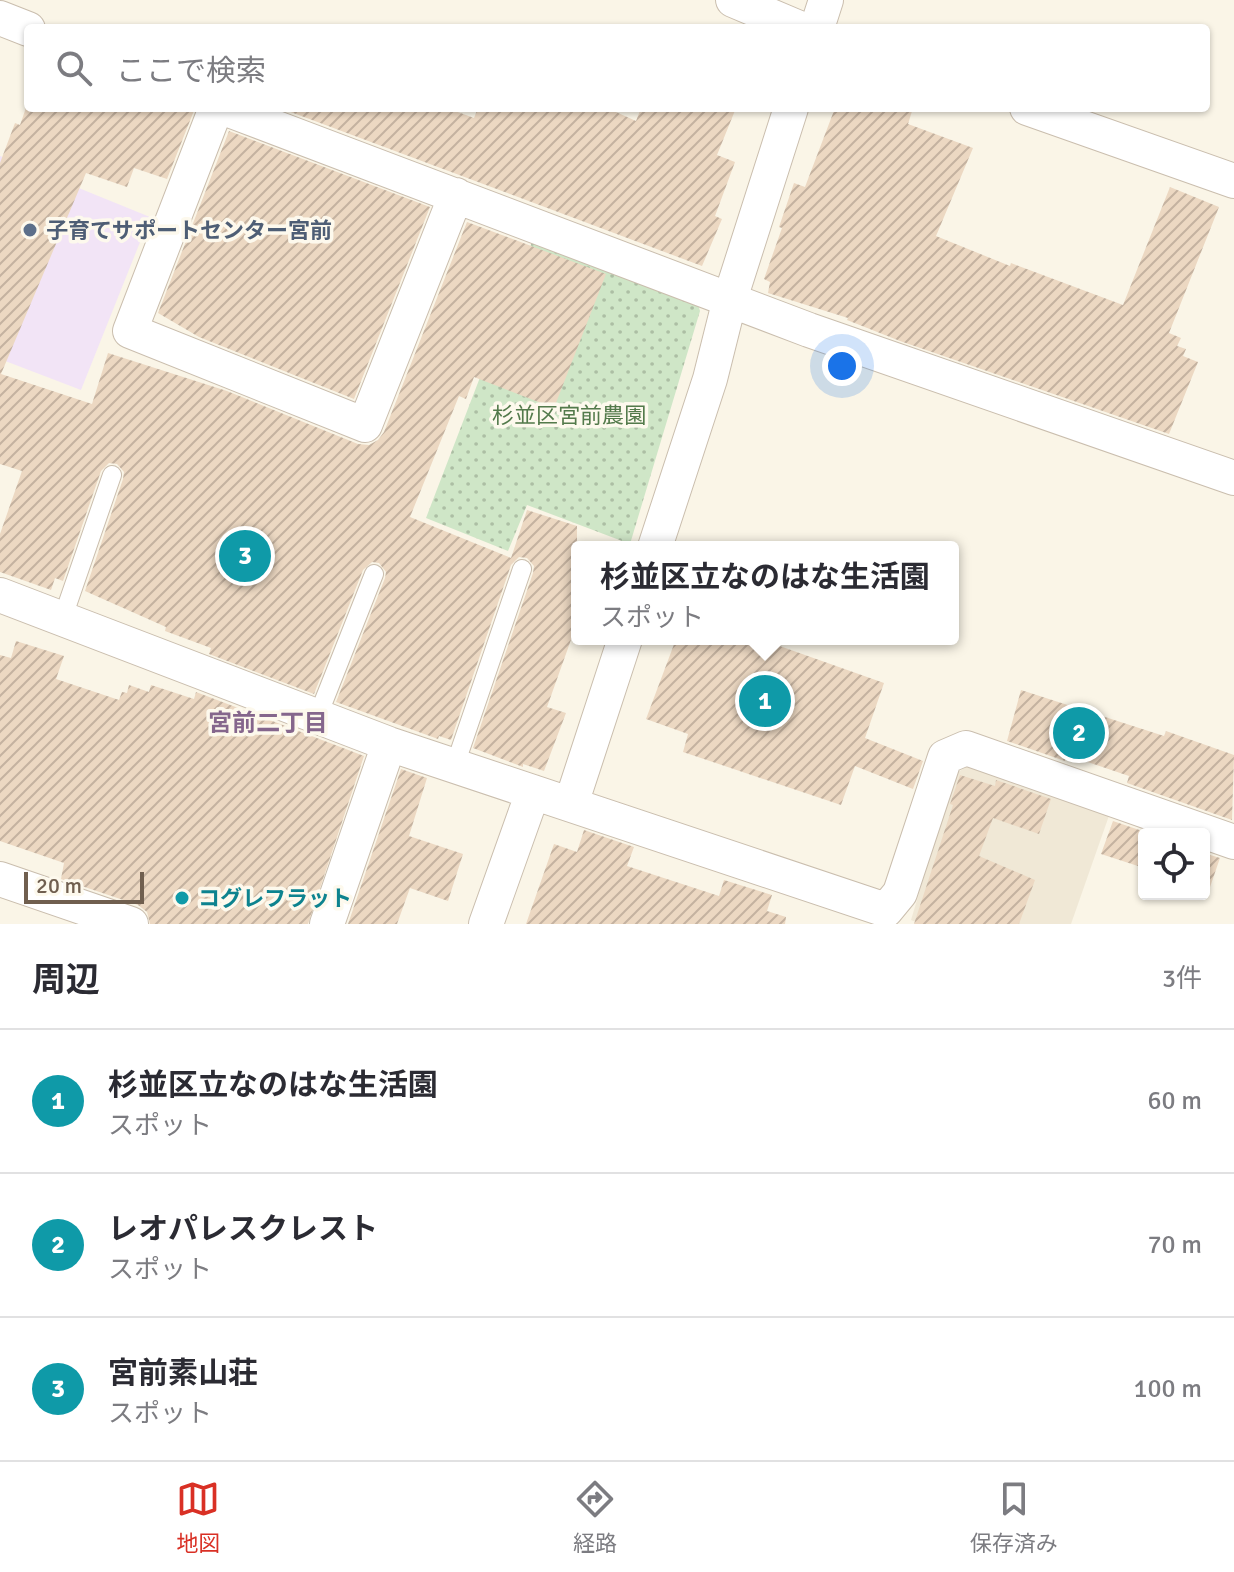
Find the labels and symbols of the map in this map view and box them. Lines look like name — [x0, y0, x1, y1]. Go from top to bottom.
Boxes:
place label: 子育てサポートセンター宮前 — [46, 217, 332, 244]
marker: 子育てサポートセンター宮前 — [21, 221, 39, 239]
your location — [822, 346, 862, 386]
park label: 杉並区宮前農園 — [492, 402, 646, 429]
pin: 3 — [219, 526, 271, 586]
pin: 1 — [739, 671, 791, 731]
pin: 2 — [1053, 703, 1105, 763]
district label: 宮前二丁目 — [208, 708, 328, 738]
scale bar — [24, 868, 144, 904]
place label: コグレフラット — [198, 885, 352, 912]
marker: コグレフラット — [173, 889, 191, 907]

